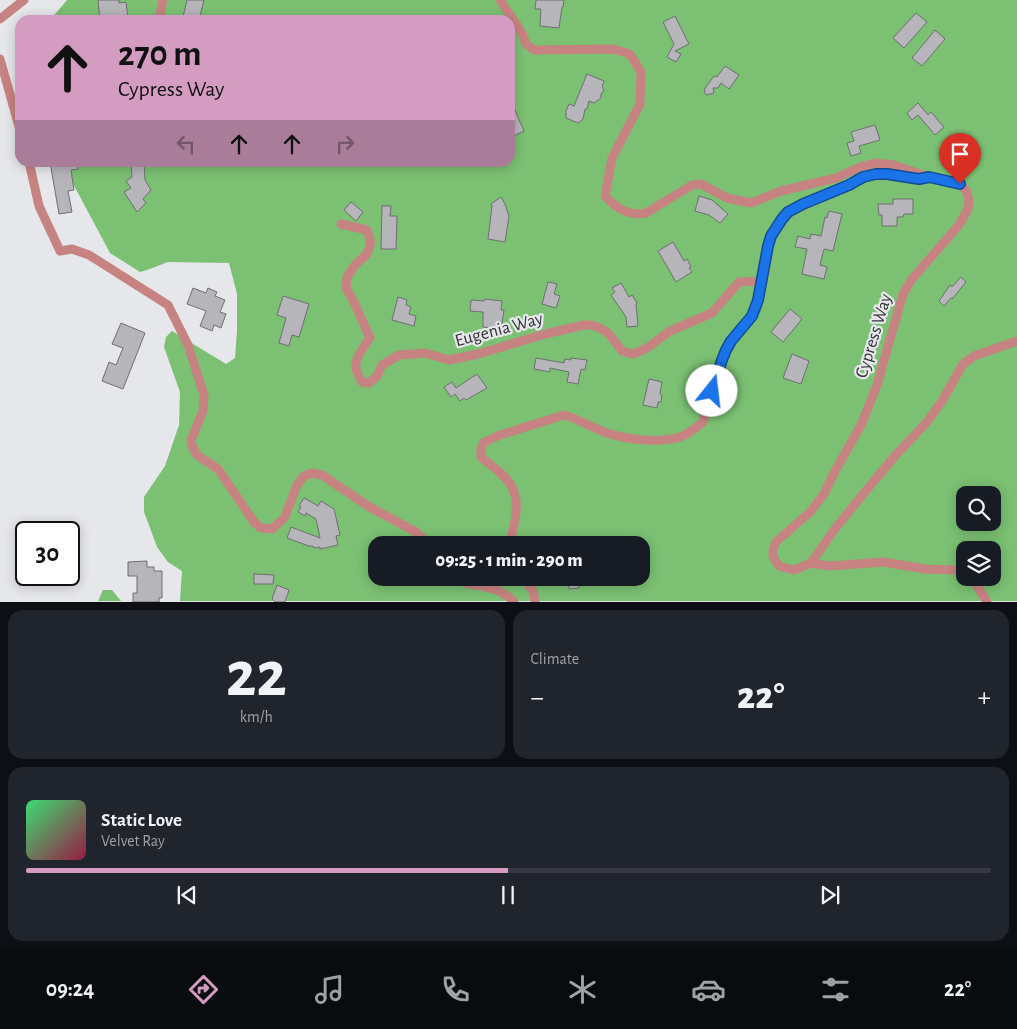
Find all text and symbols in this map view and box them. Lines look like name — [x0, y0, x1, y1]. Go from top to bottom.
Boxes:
icon: ahead — [35, 35, 100, 100]
text: 270 m — [118, 37, 201, 72]
text: Cypress Way — [118, 78, 224, 100]
icon: left — [172, 130, 200, 158]
icon: ahead — [225, 130, 253, 158]
icon: ahead — [278, 130, 306, 158]
icon: right — [331, 130, 359, 158]
pin — [939, 133, 981, 184]
icon: arrive — [946, 140, 974, 168]
street label: Cypress Way — [853, 291, 895, 380]
street label: Eugenia Way — [453, 310, 545, 350]
position arrow — [685, 364, 737, 416]
map controls — [956, 486, 1001, 586]
button: search — [956, 486, 1001, 531]
speed limit sign: 30 — [15, 521, 80, 586]
button: layers — [956, 541, 1001, 586]
text: 09:25 · 1 min · 290 m — [435, 551, 583, 570]
text: 22 — [226, 643, 287, 708]
text: Climate — [531, 651, 579, 667]
text: 22° — [737, 678, 785, 716]
text: − — [531, 684, 544, 712]
text: + — [978, 684, 991, 712]
text: km/h — [240, 709, 273, 725]
text: Static Love — [101, 811, 182, 830]
text: Velvet Ray — [101, 833, 165, 849]
icon: previous — [173, 881, 201, 909]
icon: pause — [494, 881, 522, 909]
icon: next — [816, 881, 844, 909]
icon: directions — [186, 972, 221, 1007]
icon: music — [312, 972, 347, 1007]
icon: phone — [438, 972, 473, 1007]
icon: climate — [565, 972, 600, 1007]
icon: car — [691, 972, 726, 1007]
icon: filters — [818, 972, 853, 1007]
text: 09:24 — [46, 978, 94, 1000]
text: 22° — [944, 978, 971, 1000]

